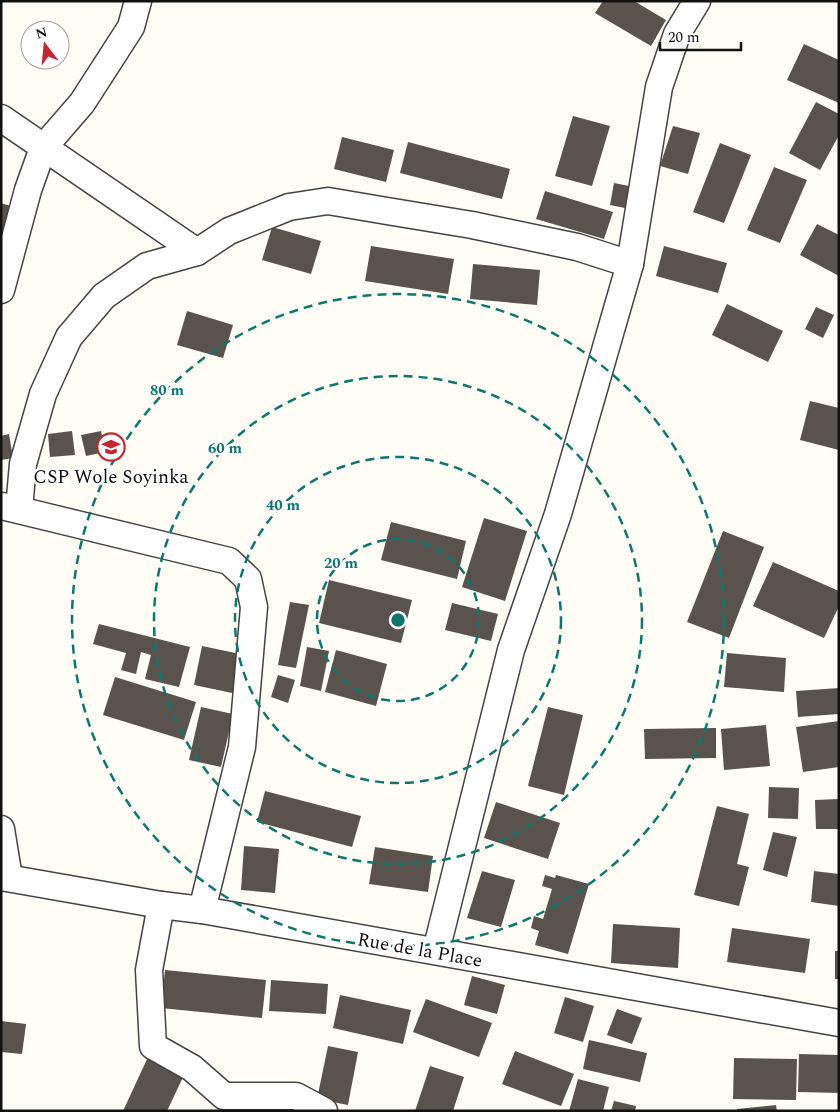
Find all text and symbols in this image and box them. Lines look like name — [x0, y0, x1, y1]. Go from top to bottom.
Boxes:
north arrow — [20, 20, 70, 70]
scale bar — [660, 20, 741, 52]
text: N — [33, 21, 50, 45]
text: 20 m — [668, 26, 700, 49]
text: 80 m — [150, 379, 185, 402]
school or university icon: CSP Wole Soyinka — [96, 432, 126, 462]
text: 60 m — [208, 437, 243, 460]
place label: CSP Wole Soyinka — [33, 463, 189, 492]
text: 40 m — [266, 494, 301, 517]
text: 20 m — [324, 552, 359, 575]
centre of rings — [389, 611, 407, 629]
street label: Rue de la Place — [355, 925, 485, 976]

